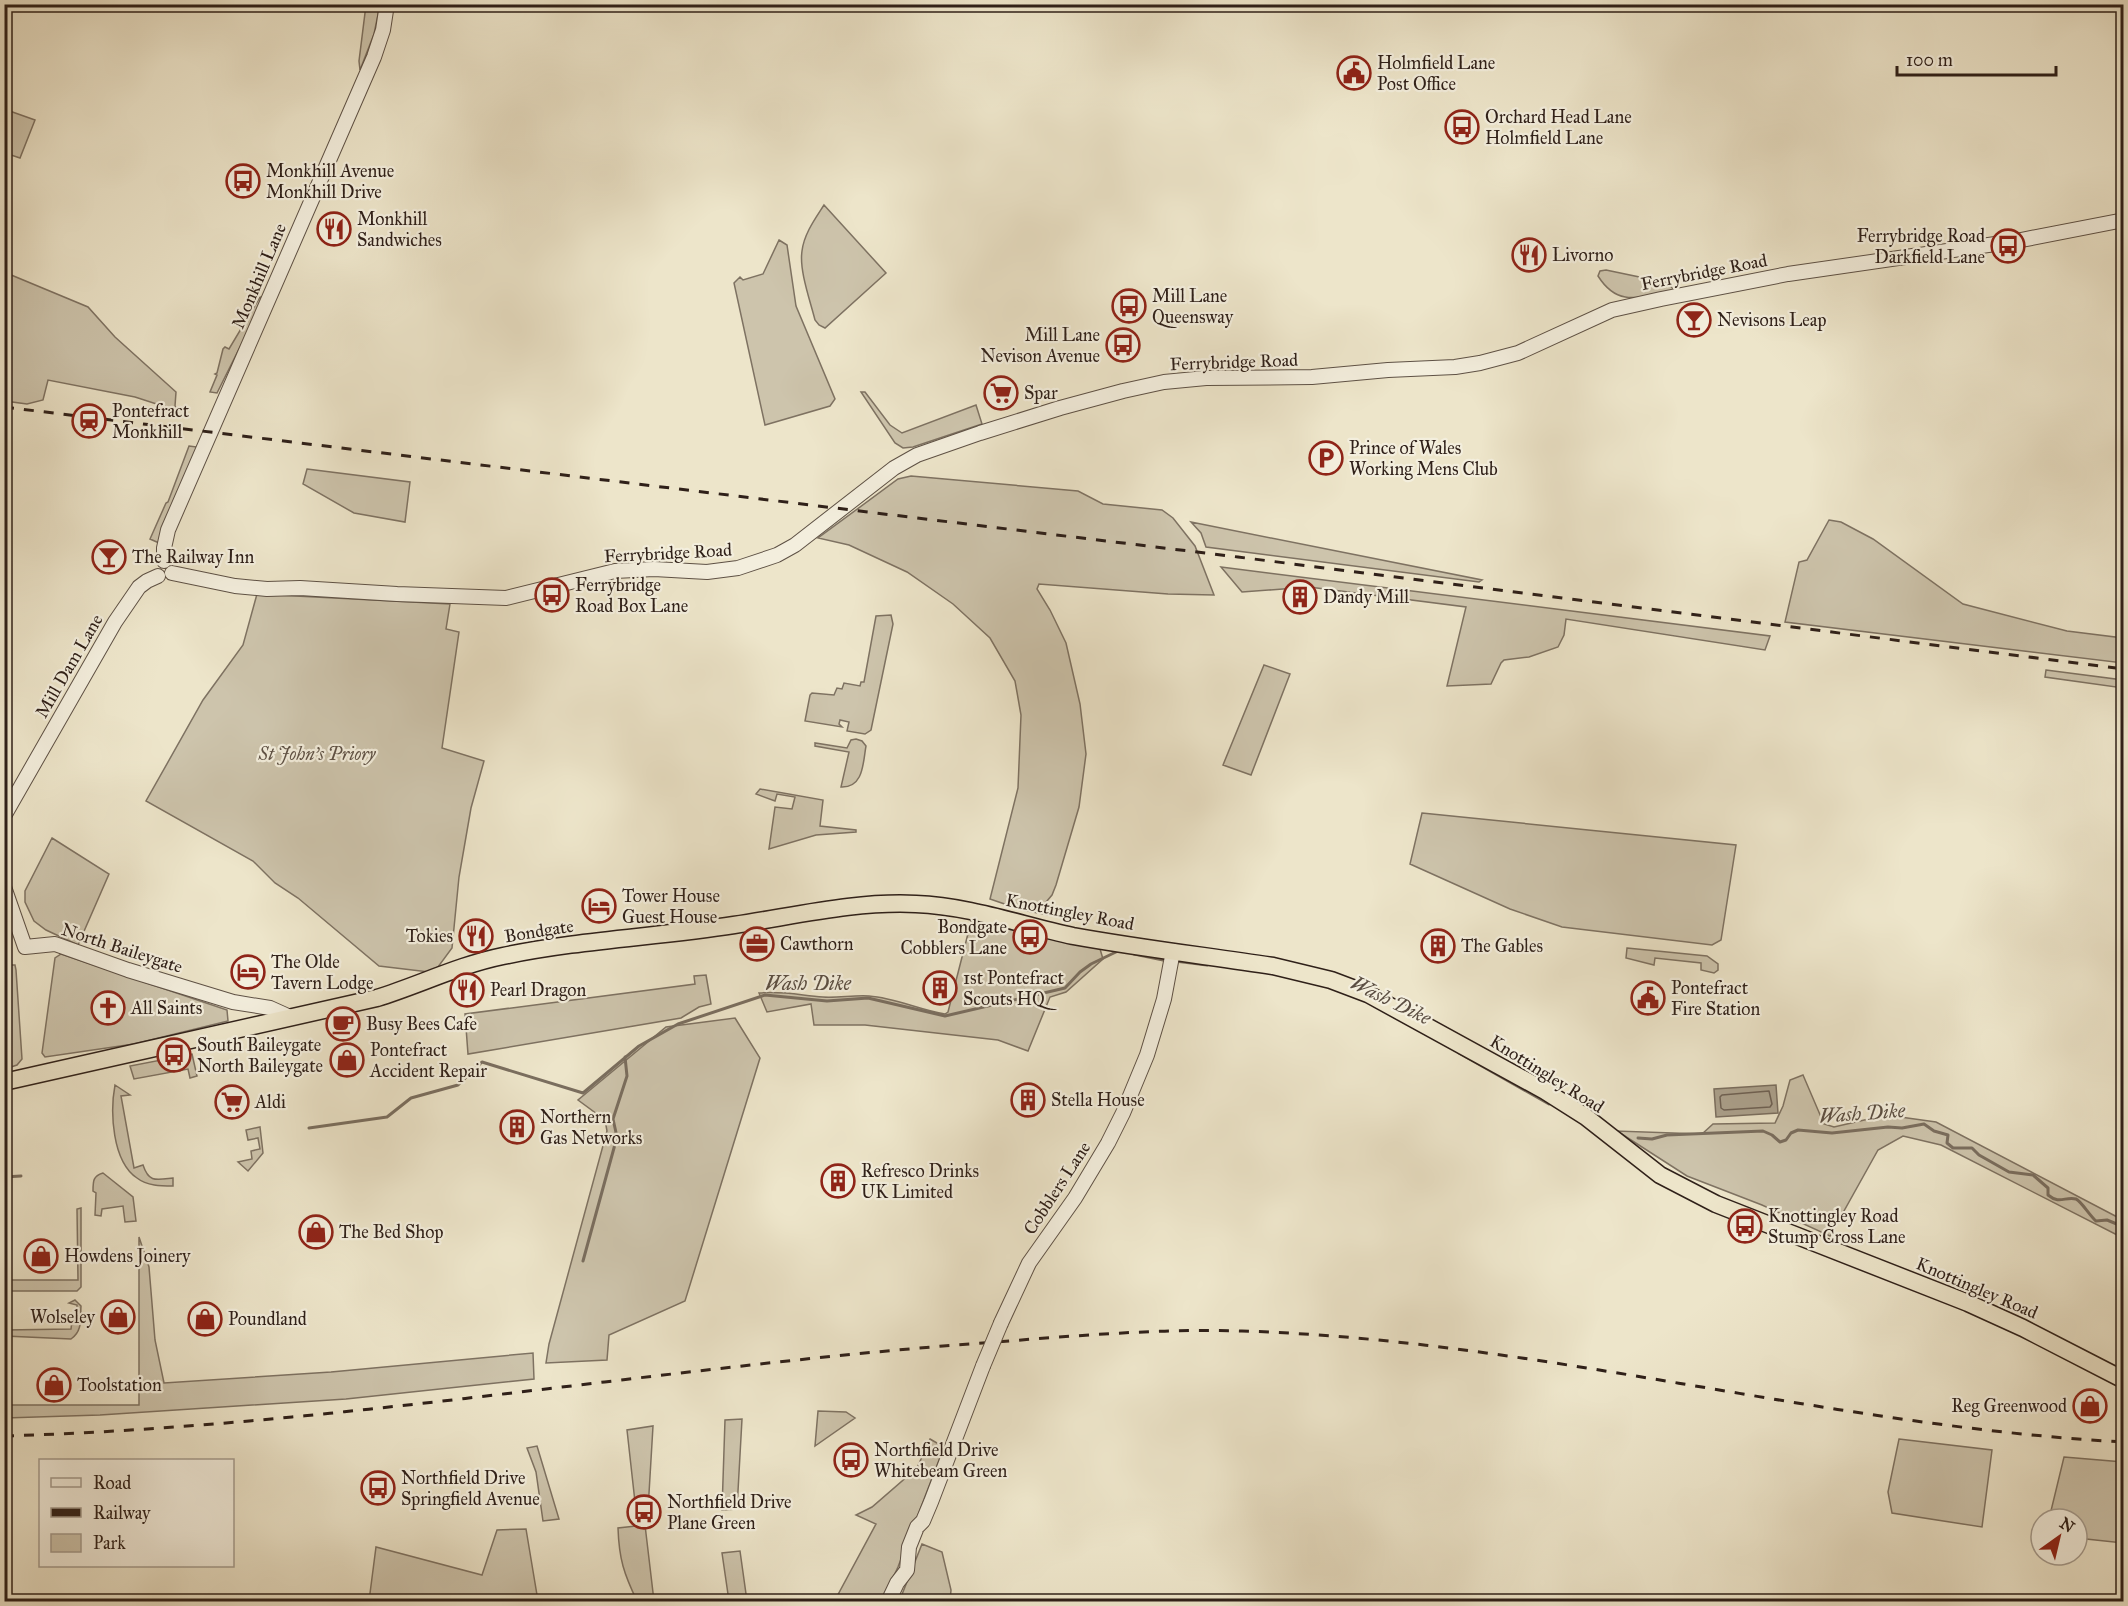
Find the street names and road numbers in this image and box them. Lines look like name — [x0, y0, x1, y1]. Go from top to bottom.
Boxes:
street label: Monkhill Lane — [227, 220, 291, 332]
street label: Ferrybridge Road — [1639, 249, 1769, 296]
street label: Ferrybridge Road — [1170, 349, 1299, 376]
street label: Ferrybridge Road — [603, 539, 733, 568]
street label: Mill Dam Lane — [30, 610, 108, 722]
street label: Knottingley Road — [1004, 889, 1136, 936]
street label: Bondgate — [503, 915, 575, 948]
street label: North Baileygate — [58, 918, 185, 979]
street label: Knottingley Road — [1485, 1030, 1608, 1119]
street label: Cobblers Lane — [1019, 1137, 1095, 1239]
street label: Knottingley Road — [1912, 1252, 2041, 1325]

